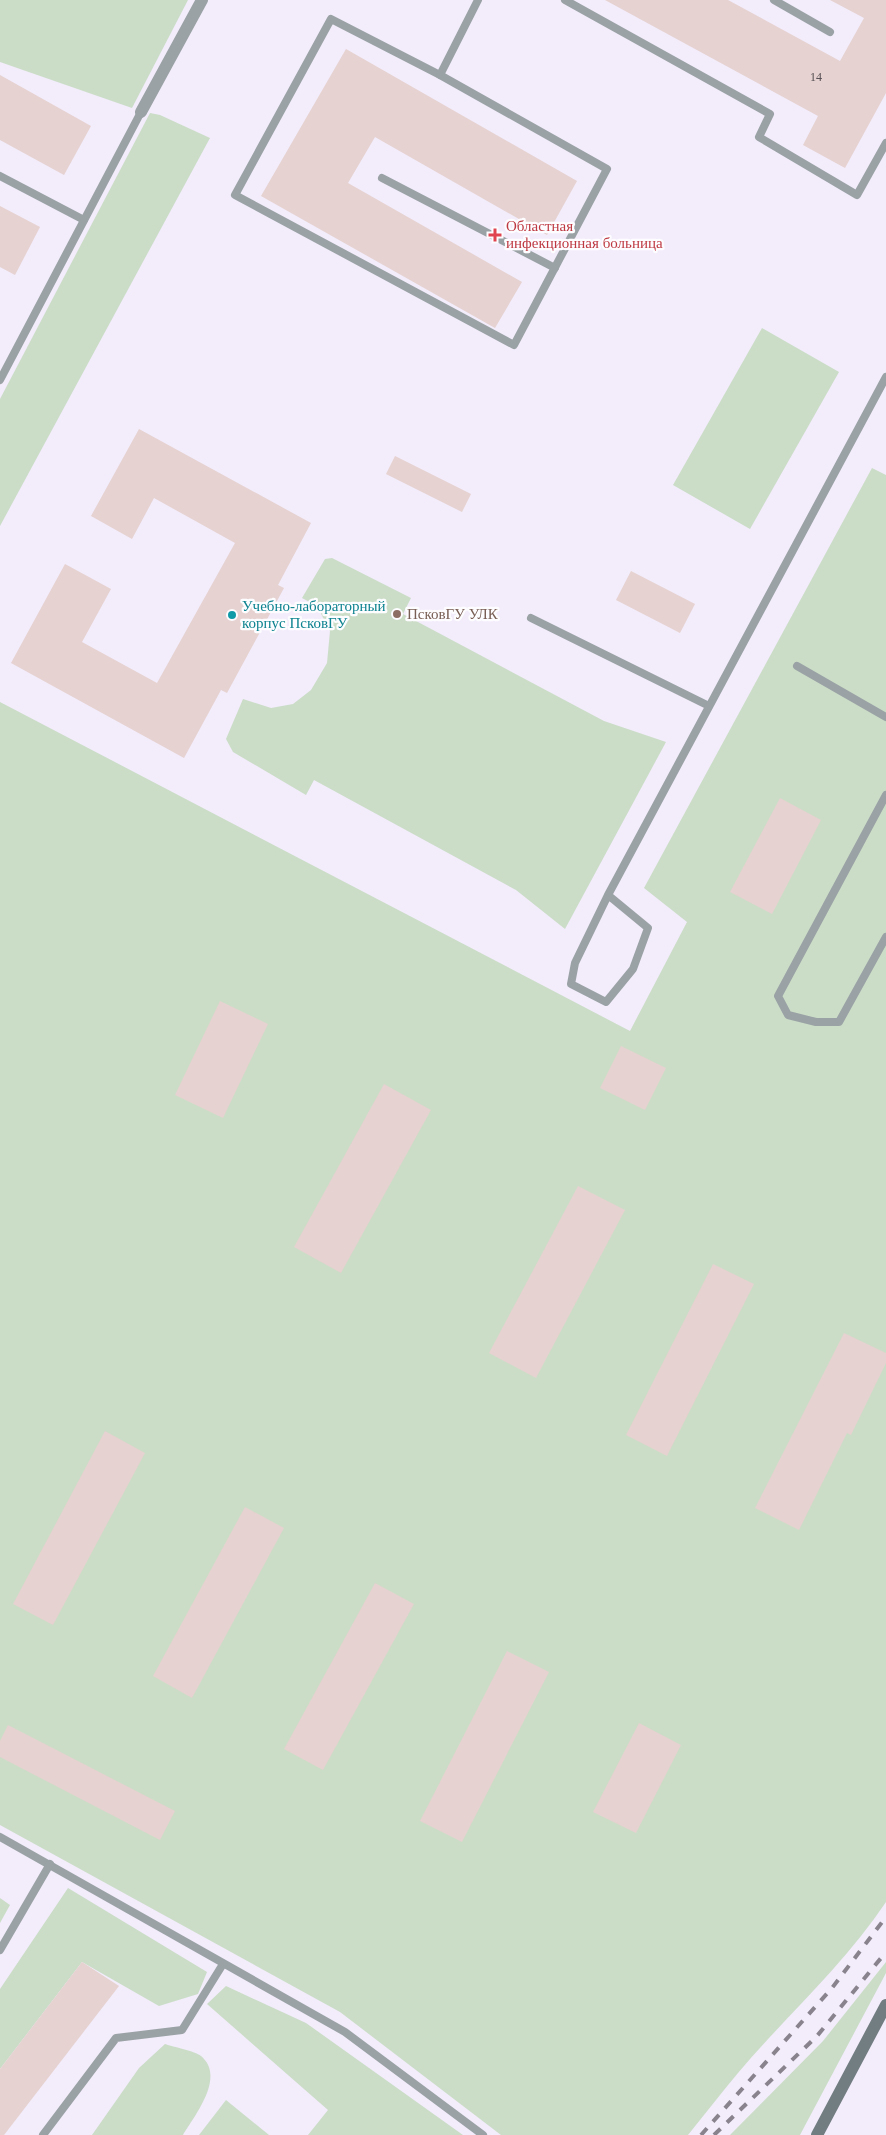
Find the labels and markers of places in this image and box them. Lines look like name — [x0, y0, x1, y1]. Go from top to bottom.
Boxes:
place label: Областная инфекционная больница — [506, 218, 663, 251]
marker: Областная инфекционная больница — [488, 228, 502, 242]
place label: Учебно-лабораторный корпус ПсковГУ — [242, 598, 386, 631]
place label: ПсковГУ УЛК — [407, 606, 499, 622]
marker: ПсковГУ УЛК — [391, 608, 403, 620]
marker: Учебно-лабораторный корпус ПсковГУ — [226, 609, 238, 621]

